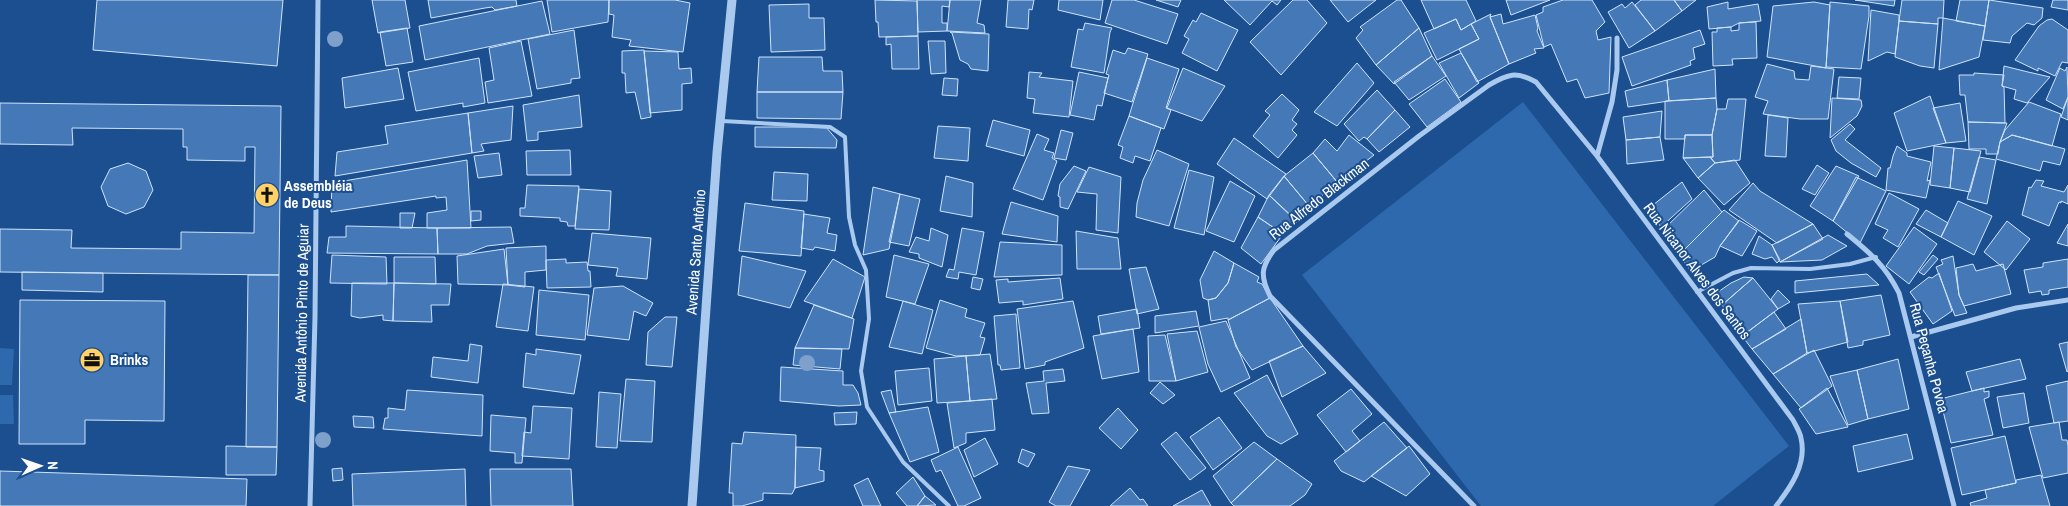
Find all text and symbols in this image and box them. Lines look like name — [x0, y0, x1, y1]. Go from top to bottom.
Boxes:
street label: Rua Alfredo Blackman — [1264, 153, 1373, 244]
place label: Assembléia de Deus — [284, 175, 353, 213]
church icon: Assembléia de Deus — [254, 182, 280, 208]
street label: Avenida Santo Antônio — [681, 188, 710, 316]
street label: Rua Nicanor Alves dos Santos — [1639, 198, 1756, 344]
street label: Avenida Antônio Pinto de Aguiar — [289, 224, 314, 403]
street label: Rua Peçanha Povoa — [1905, 301, 1954, 415]
office icon: Brinks — [79, 347, 105, 373]
place label: Brinks — [110, 349, 148, 370]
north arrow — [15, 441, 65, 491]
text: N — [44, 461, 62, 470]

